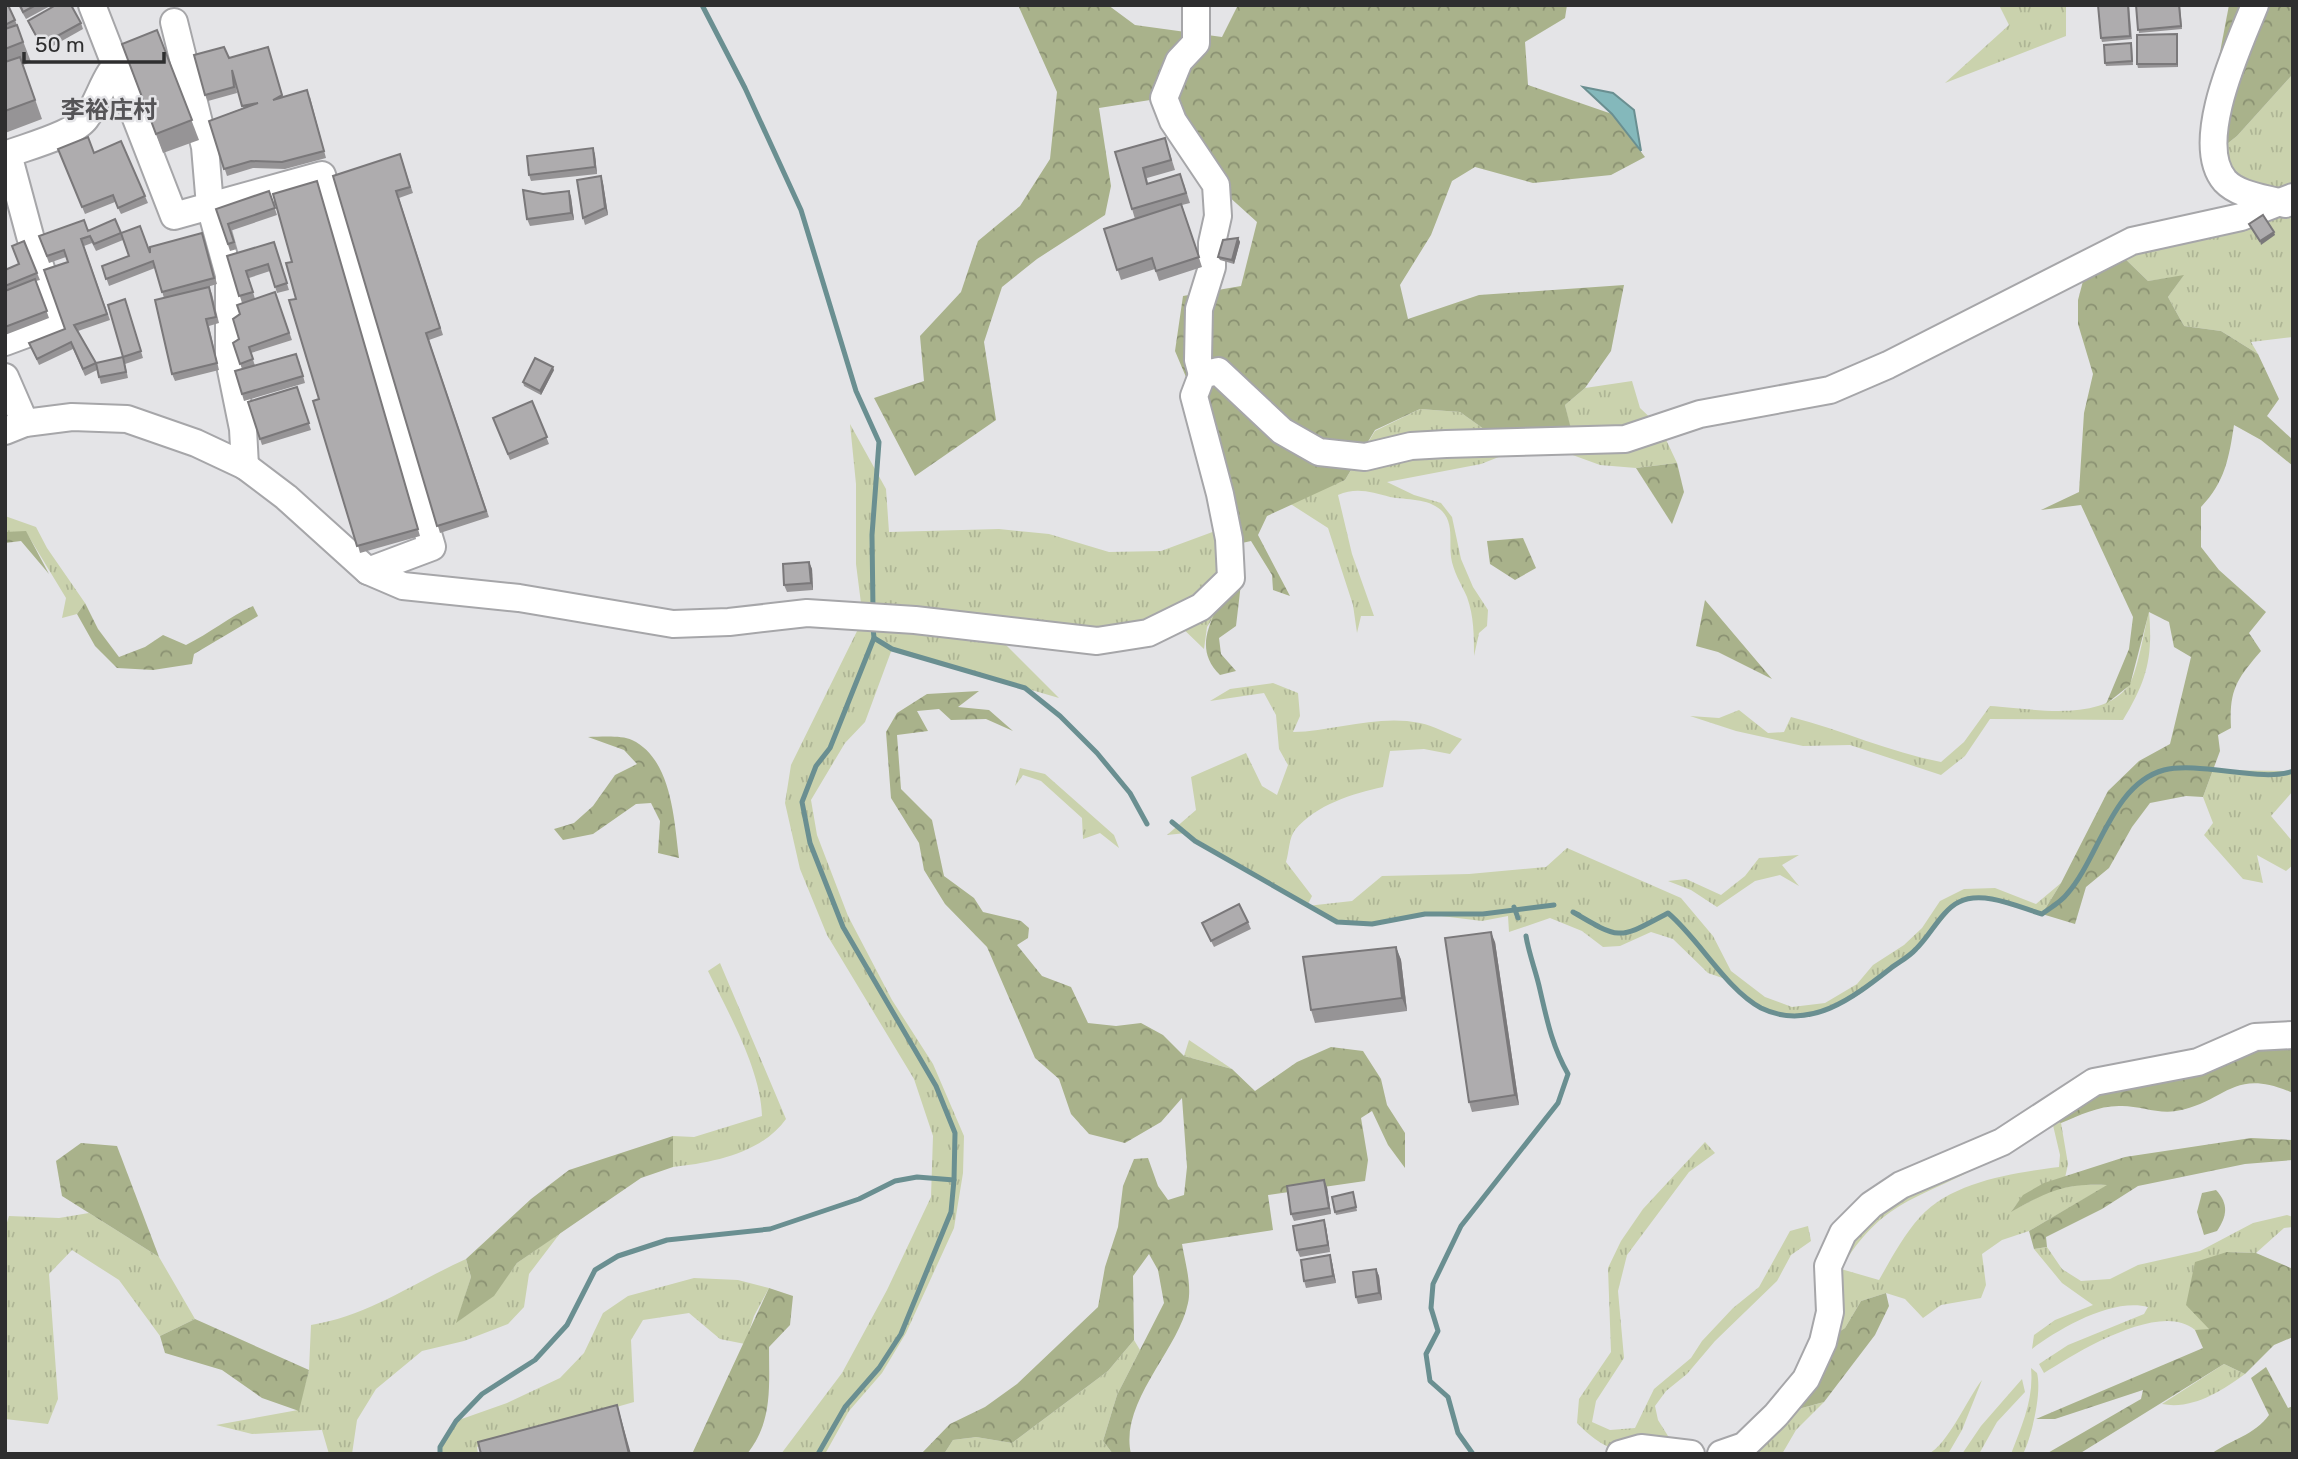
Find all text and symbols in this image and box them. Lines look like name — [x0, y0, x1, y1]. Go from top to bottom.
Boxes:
scale bar — [24, 21, 164, 65]
text: 50 m — [35, 32, 85, 57]
district label: 李裕庄村 — [61, 96, 157, 124]

